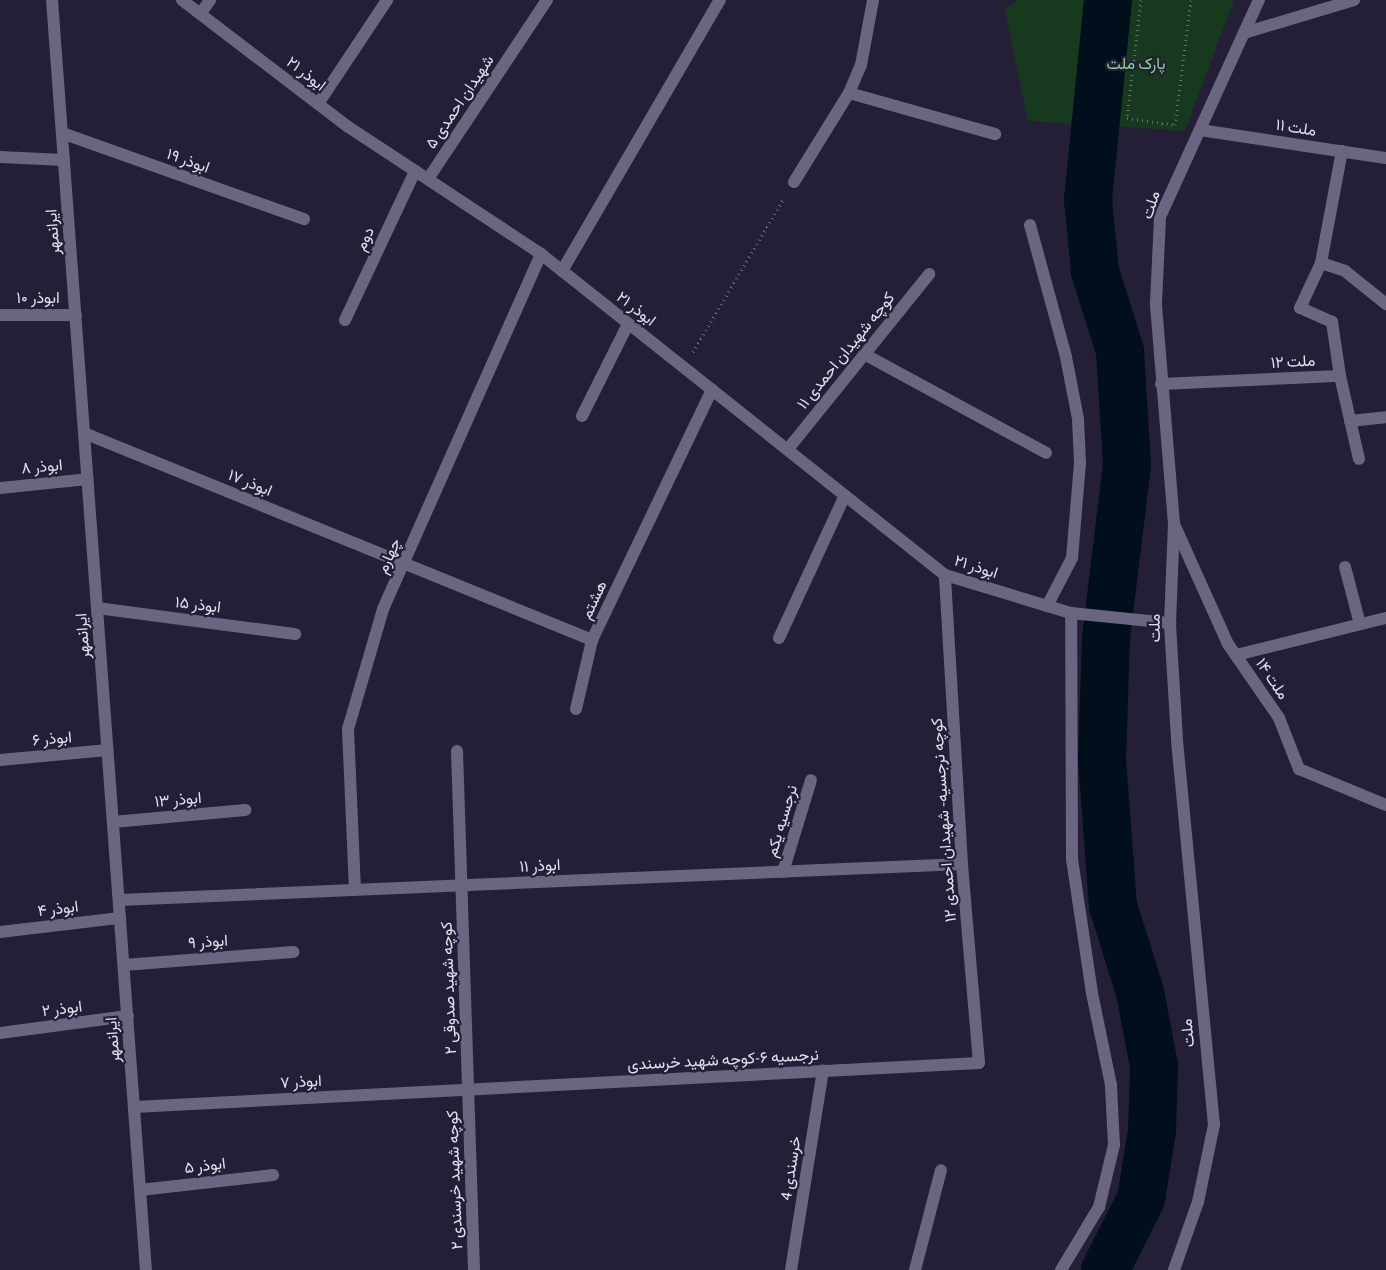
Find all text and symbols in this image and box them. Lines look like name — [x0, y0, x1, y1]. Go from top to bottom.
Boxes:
street label: شهیدان احمدی ۵ — [422, 52, 498, 152]
street label: ۲۱ ابوذر — [282, 53, 330, 95]
park label: پارک ملت — [1107, 54, 1165, 74]
street label: ۱۱ ملت — [1274, 115, 1318, 141]
street label: ابوذر ۱۹ — [164, 144, 212, 178]
street label: ملت — [1137, 188, 1165, 222]
street label: ایرانمهر — [42, 208, 64, 256]
street label: دوم — [351, 224, 379, 254]
street label: ابوذر ۱۰ — [16, 288, 60, 308]
street label: ۲۱ ابوذر — [612, 288, 660, 330]
street label: کوچه شهیدان احمدی ۱۱ — [793, 289, 899, 413]
street label: ۱۲ ملت — [1270, 351, 1316, 373]
street label: ۸ ابوذر — [21, 456, 63, 478]
street label: ۱۷ ابوذر — [225, 465, 275, 501]
street label: چهارم — [373, 535, 405, 577]
street label: ۲۱ ابوذر — [952, 551, 1000, 583]
street label: هشتم — [577, 578, 611, 622]
street label: ۱۵ ابوذر — [174, 593, 222, 617]
street label: ایرانمهر — [72, 612, 94, 660]
street label: ملت — [1145, 614, 1165, 642]
street label: ۱۴ ملت — [1251, 655, 1293, 703]
street label: کوچه نرجسیه- شهیدان احمدی ۱۲ — [927, 717, 961, 923]
street label: ابوذر ۶ — [31, 728, 73, 750]
street label: نرجسیه یکم — [762, 783, 802, 859]
street label: ۱۳ ابوذر — [154, 788, 202, 812]
street label: ابوذر ۱۱ — [519, 855, 561, 877]
street label: ابوذر ۴ — [36, 897, 80, 921]
street label: کوچه شهید صدوقی ۲ — [437, 921, 461, 1055]
street label: ۹ ابوذر — [188, 931, 228, 953]
street label: ۲ ابوذر — [41, 997, 83, 1021]
street label: ایرانمهر — [102, 1016, 124, 1064]
street label: ملت — [1177, 1018, 1199, 1048]
street label: نرجسیه ۶-کوچه شهید خرسندی — [627, 1045, 819, 1075]
street label: ۷ ابوذر — [280, 1071, 322, 1093]
street label: کوچه شهید خرسندی ۲ — [443, 1110, 467, 1250]
street label: خرسندی 4 — [776, 1135, 806, 1201]
street label: ۵ ابوذر — [183, 1154, 227, 1178]

